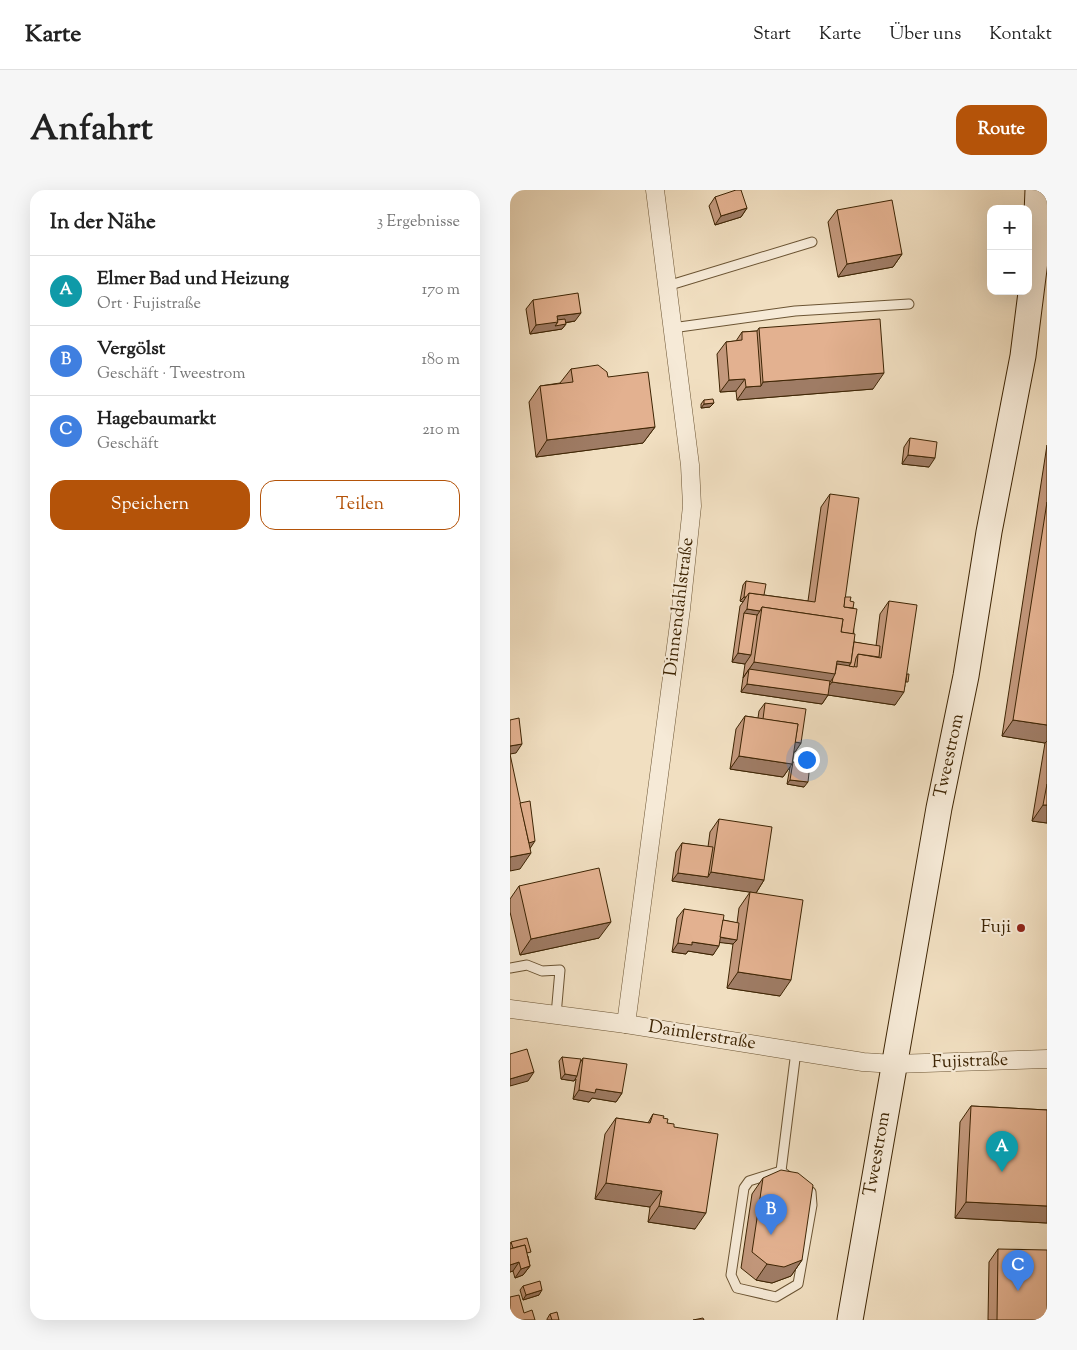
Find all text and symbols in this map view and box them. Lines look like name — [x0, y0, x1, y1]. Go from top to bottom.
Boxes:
text: Karte — [25, 18, 82, 52]
text: Start — [753, 22, 791, 48]
text: Karte — [819, 22, 861, 48]
text: Über uns — [889, 22, 961, 48]
text: Kontakt — [989, 22, 1052, 48]
text: Anfahrt — [30, 105, 153, 156]
button: Route — [956, 105, 1047, 155]
map controls — [987, 205, 1032, 295]
button: + — [987, 205, 1032, 250]
text: In der Nähe — [50, 208, 156, 238]
text: 3 Ergebnisse — [377, 211, 460, 234]
button: − — [987, 250, 1032, 295]
text: Elmer Bad und Heizung — [97, 266, 289, 293]
text: A — [60, 279, 73, 302]
text: 170 m — [422, 279, 460, 302]
text: Ort · Fujistraße — [97, 293, 201, 316]
text: Vergölst — [97, 336, 165, 363]
text: B — [61, 349, 71, 372]
text: 180 m — [421, 349, 460, 372]
text: Geschäft · Tweestrom — [97, 363, 246, 386]
text: Hagebaumarkt — [97, 406, 216, 433]
text: C — [60, 419, 72, 442]
text: 210 m — [422, 419, 460, 442]
text: Geschäft — [97, 433, 159, 456]
button: Speichern — [50, 480, 250, 530]
button: Teilen — [260, 480, 460, 530]
street label: Dinnendahlstraße — [659, 536, 701, 678]
street label: Tweestrom — [928, 711, 972, 801]
your location — [794, 747, 820, 773]
place label: Fuji — [981, 915, 1011, 941]
marker: Fuji — [1015, 922, 1027, 934]
street label: Daimlerstraße — [646, 1015, 758, 1057]
street label: Fujistraße — [931, 1048, 1009, 1076]
street label: Tweestrom — [858, 1110, 898, 1198]
pin: A — [986, 1131, 1018, 1172]
pin: B — [755, 1194, 787, 1235]
pin: C — [1002, 1250, 1034, 1291]

